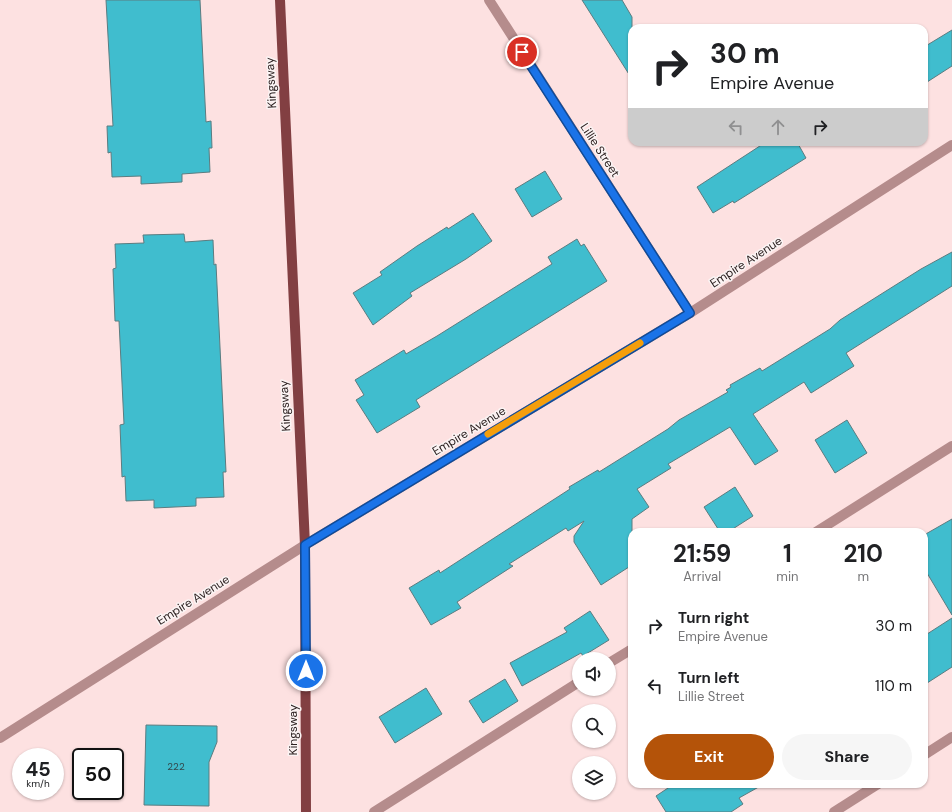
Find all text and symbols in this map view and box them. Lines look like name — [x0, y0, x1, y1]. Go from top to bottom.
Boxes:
pin — [505, 35, 539, 69]
text: 30 m — [710, 35, 780, 72]
icon: right — [644, 40, 696, 92]
icon: arrive — [511, 41, 533, 63]
street label: Kingsway — [262, 57, 280, 109]
text: Empire Avenue — [710, 71, 834, 95]
icon: left — [725, 116, 747, 138]
icon: ahead — [767, 116, 789, 138]
icon: right — [809, 116, 831, 138]
street label: Lillie Street — [577, 120, 624, 180]
street label: Empire Avenue — [707, 233, 785, 291]
street label: Kingsway — [276, 380, 294, 432]
street label: Empire Avenue — [429, 403, 509, 459]
text: 21:59 — [673, 538, 731, 569]
text: 1 — [783, 538, 792, 569]
text: 210 — [844, 538, 883, 569]
text: Arrival — [683, 568, 721, 585]
text: min — [776, 568, 798, 585]
text: m — [857, 568, 869, 585]
street label: Empire Avenue — [154, 571, 233, 629]
text: Turn right — [678, 608, 749, 628]
icon: right — [644, 615, 666, 637]
text: 30 m — [876, 616, 912, 636]
text: Empire Avenue — [678, 628, 768, 645]
position arrow — [285, 650, 327, 692]
map controls — [572, 652, 616, 800]
button: sound — [572, 652, 616, 696]
text: Turn left — [678, 668, 739, 688]
icon: left — [644, 675, 666, 697]
text: 110 m — [875, 676, 912, 696]
text: Lillie Street — [678, 688, 745, 705]
street label: Kingsway — [285, 704, 301, 756]
button: search — [572, 704, 616, 748]
button: Exit — [644, 734, 774, 780]
button: Share — [782, 734, 912, 780]
speed limit sign: 50 — [72, 748, 124, 800]
text: 45 — [25, 756, 51, 782]
button: layers — [572, 756, 616, 800]
house number: 222 — [167, 760, 185, 773]
text: km/h — [26, 777, 50, 790]

